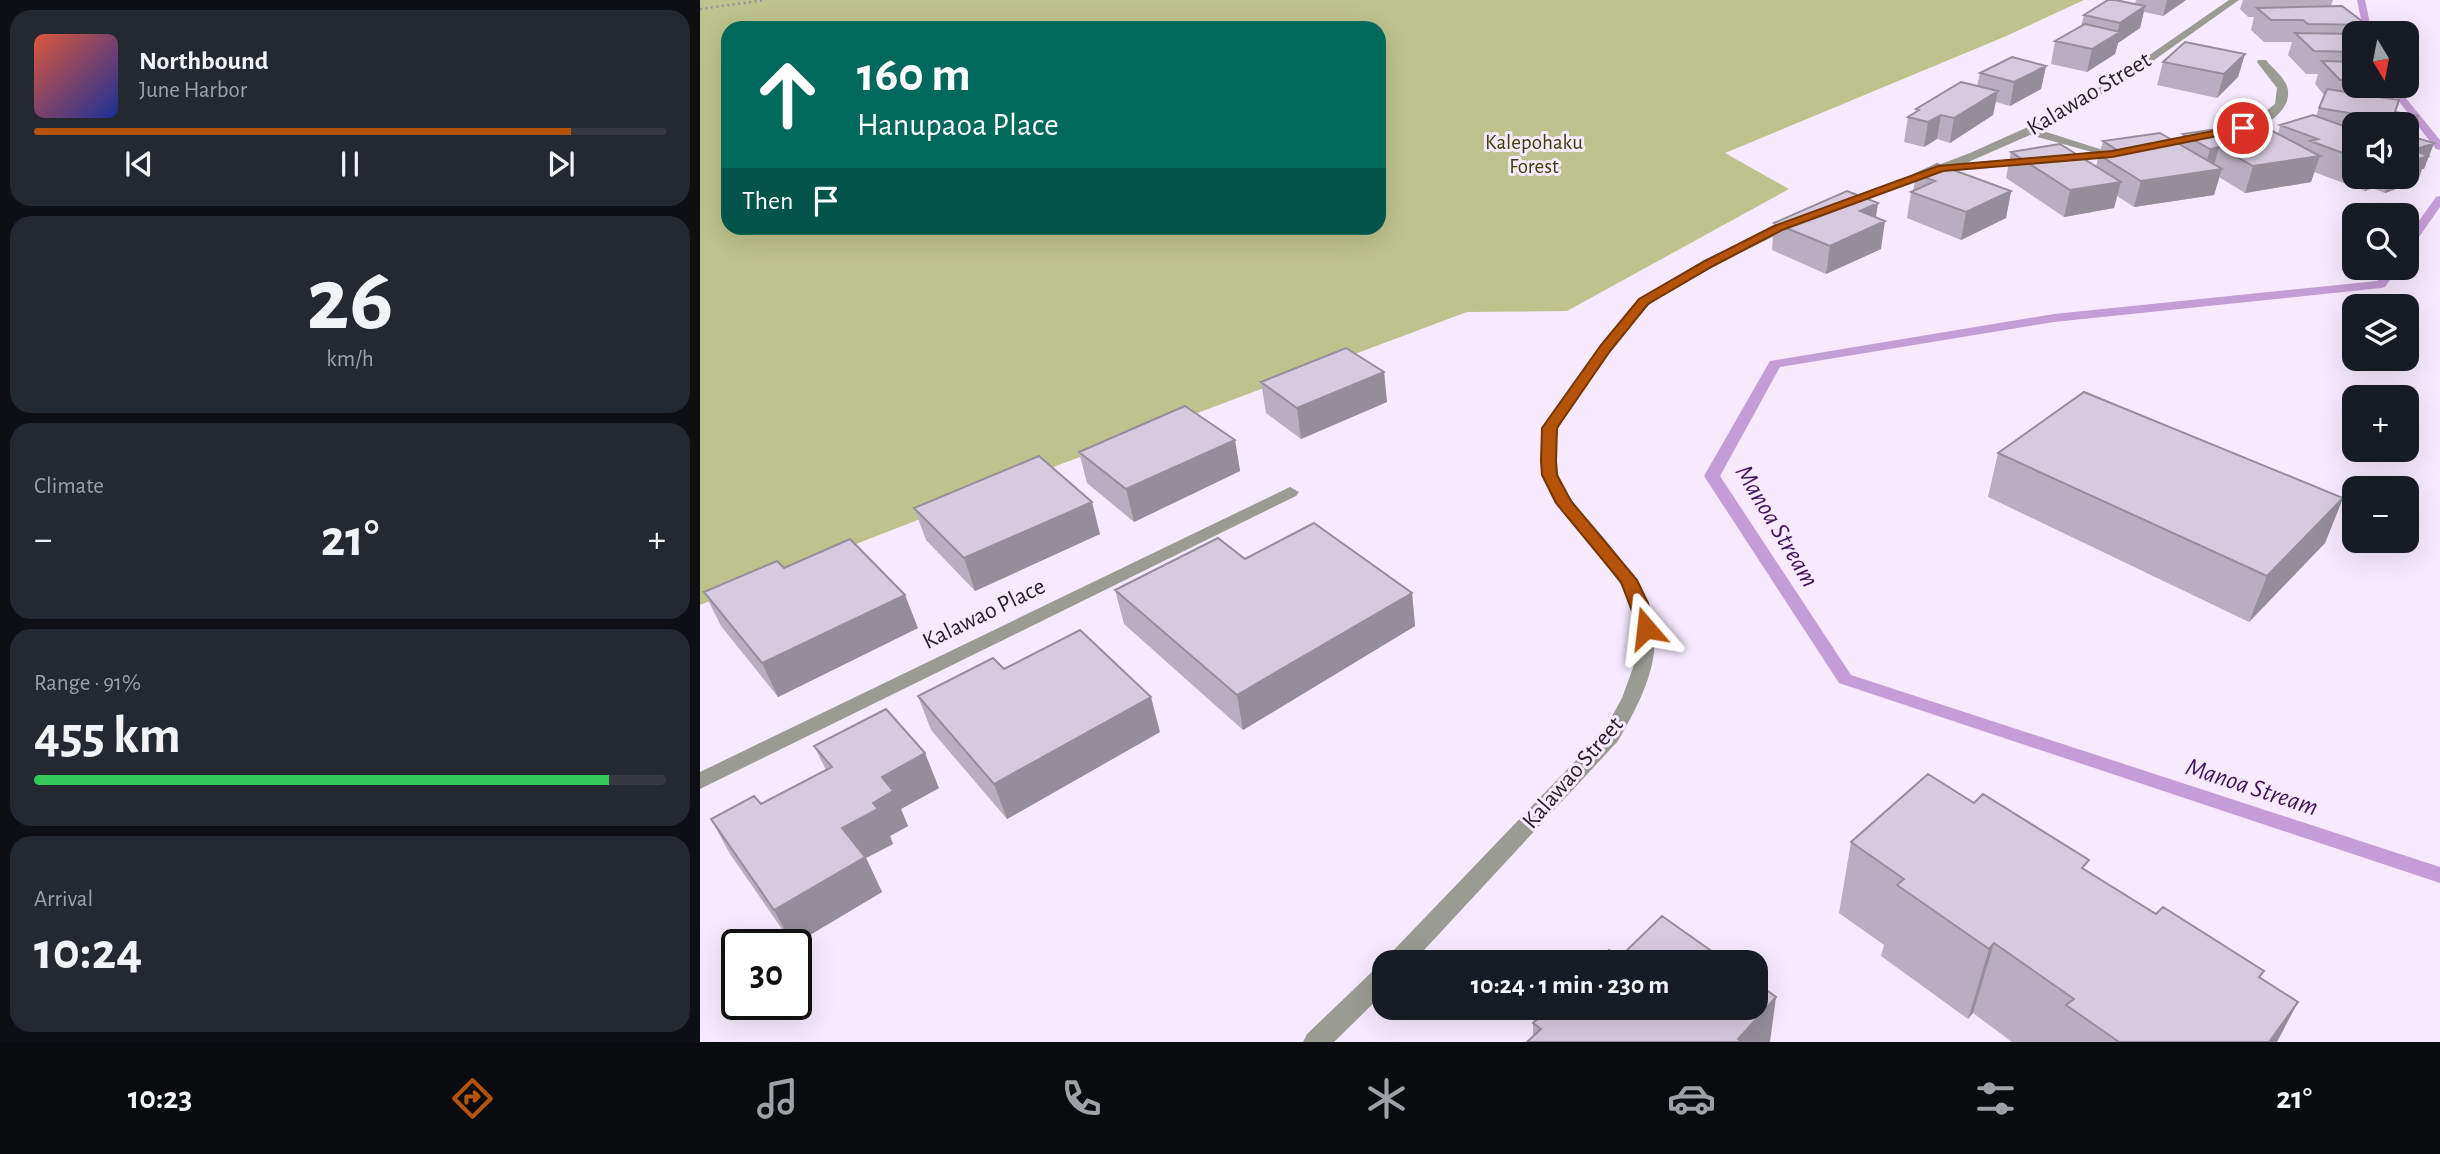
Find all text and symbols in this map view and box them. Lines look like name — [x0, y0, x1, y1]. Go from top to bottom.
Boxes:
north arrow — [2342, 21, 2418, 98]
map controls — [2342, 21, 2419, 553]
text: Northbound — [139, 48, 268, 74]
street label: Kalawao Street — [2023, 48, 2155, 140]
icon: ahead — [742, 49, 833, 140]
text: 160 m — [857, 51, 971, 100]
text: June Harbor — [139, 79, 247, 102]
pin — [2213, 98, 2273, 158]
text: Hanupaoa Place — [857, 109, 1059, 141]
icon: arrive — [2224, 109, 2262, 147]
button: sound — [2342, 112, 2419, 189]
park label: Kalepohaku Forest — [1485, 132, 1583, 177]
icon: previous — [120, 145, 158, 183]
icon: pause — [331, 145, 369, 183]
icon: next — [542, 145, 580, 183]
icon: arrive — [807, 182, 845, 220]
text: Then — [742, 188, 793, 214]
button: search — [2342, 203, 2419, 280]
text: 26 — [307, 255, 393, 346]
button: layers — [2342, 294, 2419, 371]
text: km/h — [326, 348, 374, 371]
button: + — [2342, 385, 2419, 462]
water label: Manoa Stream — [1731, 461, 1823, 591]
text: Climate — [34, 475, 104, 498]
button: − — [2342, 476, 2419, 553]
text: 21° — [321, 513, 379, 565]
text: − — [34, 521, 52, 559]
text: + — [648, 521, 666, 559]
street label: Kalawao Place — [919, 574, 1049, 654]
position arrow — [1609, 591, 1683, 665]
text: Range · 91% — [34, 672, 141, 695]
text: 455 km — [34, 710, 181, 762]
street label: Kalawao Street — [1518, 712, 1628, 834]
water label: Manoa Stream — [2183, 753, 2321, 821]
text: Arrival — [34, 888, 93, 911]
text: 10:24 — [34, 926, 142, 978]
speed limit sign: 30 — [721, 929, 812, 1020]
text: 10:24 · 1 min · 230 m — [1471, 972, 1669, 998]
icon: directions — [448, 1074, 497, 1123]
icon: music — [753, 1074, 802, 1123]
icon: phone — [1057, 1074, 1106, 1123]
icon: climate — [1362, 1074, 1411, 1123]
icon: car — [1667, 1074, 1716, 1123]
icon: filters — [1971, 1074, 2020, 1123]
text: 10:23 — [128, 1082, 192, 1114]
text: 21° — [2276, 1082, 2312, 1114]

